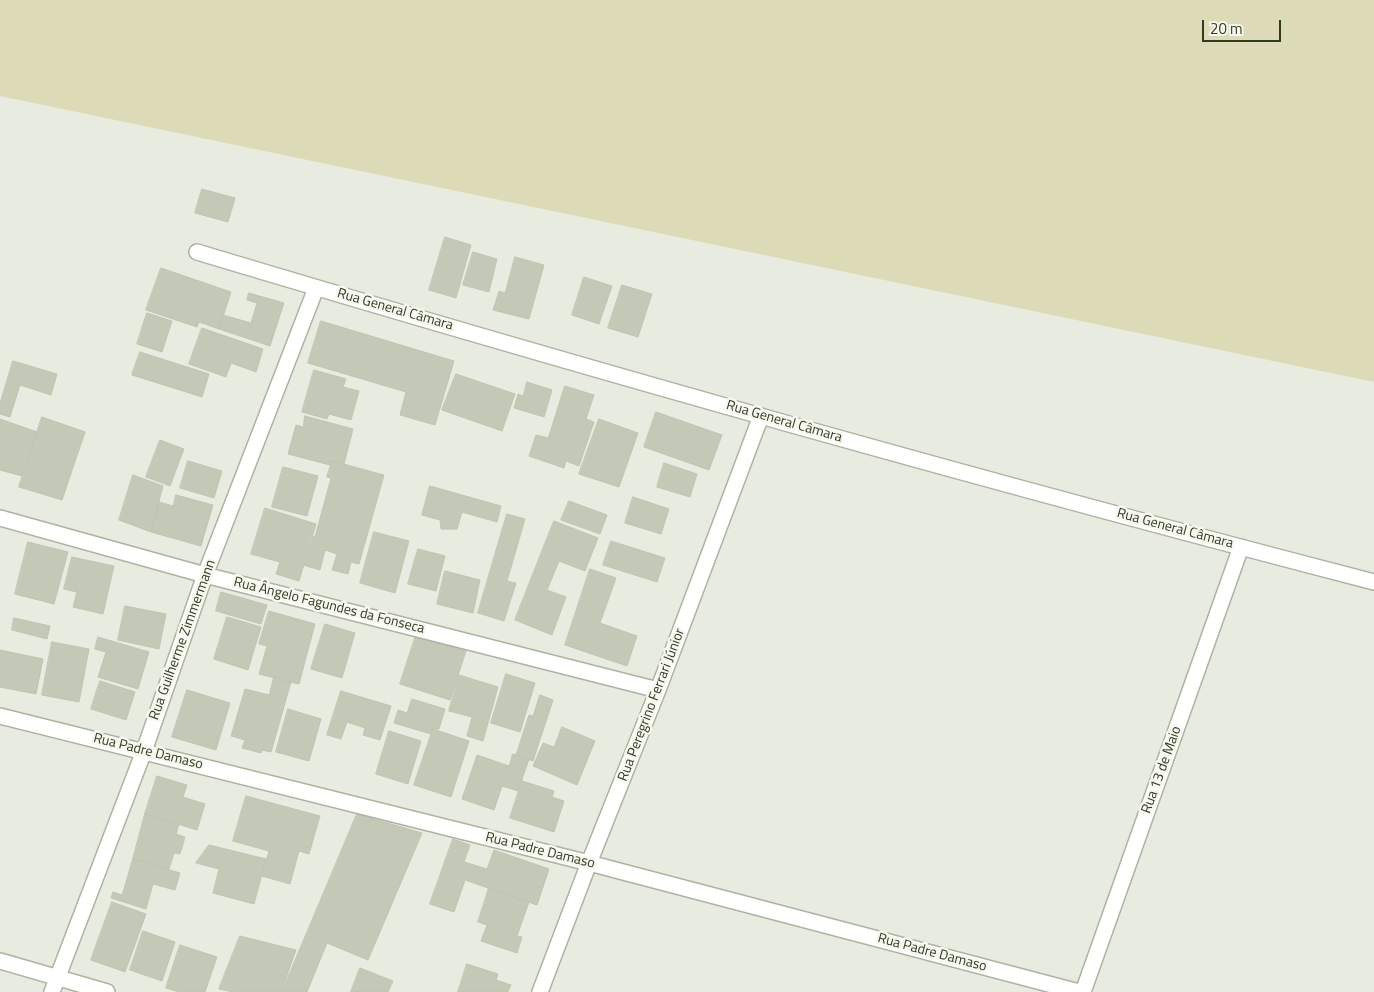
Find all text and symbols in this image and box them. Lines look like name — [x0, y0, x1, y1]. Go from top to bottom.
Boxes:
scale bar — [1204, 10, 1283, 42]
text: 20 m — [1210, 17, 1243, 40]
street label: Rua General Câmara — [335, 285, 455, 335]
street label: Rua General Câmara — [724, 397, 844, 447]
street label: Rua General Câmara — [1115, 505, 1235, 553]
street label: Rua Guilherme Zimmermann — [146, 558, 220, 722]
street label: Rua Ângelo Fagundes da Fonseca — [232, 574, 426, 638]
street label: Rua Peregrino Ferrari Júnior — [615, 626, 689, 784]
street label: Rua 13 de Maio — [1138, 724, 1186, 816]
street label: Rua Padre Damaso — [91, 730, 205, 774]
street label: Rua Padre Damaso — [483, 829, 597, 873]
street label: Rua Padre Damaso — [876, 930, 988, 976]

